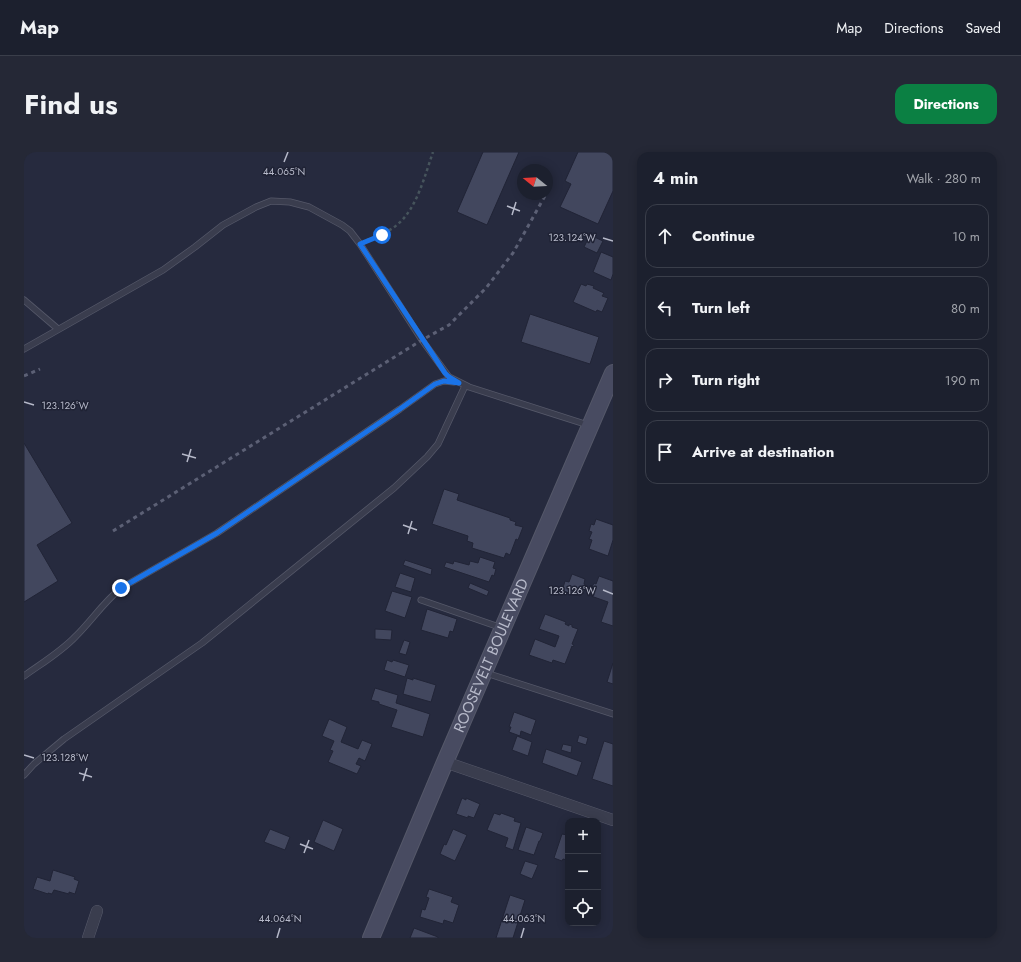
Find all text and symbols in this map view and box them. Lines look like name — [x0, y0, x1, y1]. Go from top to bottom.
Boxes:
text: Map — [20, 14, 59, 41]
text: Map — [836, 18, 862, 38]
text: Directions — [884, 18, 944, 38]
text: Saved — [966, 18, 1001, 38]
text: Find us — [24, 84, 118, 125]
button: Directions — [895, 84, 997, 124]
text: 44.065°N — [263, 164, 305, 179]
north arrow — [517, 164, 553, 200]
text: 4 min — [653, 166, 698, 190]
text: Walk · 280 m — [906, 169, 981, 188]
icon: ahead — [654, 225, 676, 247]
text: Continue — [692, 225, 755, 247]
route start — [373, 226, 391, 244]
text: 10 m — [952, 227, 980, 246]
text: 123.124°W — [548, 230, 596, 245]
icon: left — [654, 297, 676, 319]
text: Turn left — [692, 297, 750, 319]
text: 80 m — [951, 299, 980, 318]
icon: right — [654, 369, 676, 391]
text: Turn right — [692, 369, 760, 391]
text: 190 m — [945, 371, 980, 390]
text: 123.126°W — [41, 398, 89, 413]
icon: arrive — [654, 441, 676, 463]
text: Arrive at destination — [692, 441, 834, 463]
street label: ROOSEVELT BOULEVARD — [448, 575, 534, 736]
route end — [112, 579, 130, 597]
text: 123.126°W — [548, 583, 596, 598]
text: 123.128°W — [42, 750, 89, 765]
map controls — [565, 818, 601, 926]
button: + — [565, 818, 601, 854]
button: − — [565, 854, 601, 890]
button: locate — [565, 890, 601, 926]
text: 44.064°N — [259, 911, 301, 926]
text: 44.063°N — [503, 911, 545, 926]

